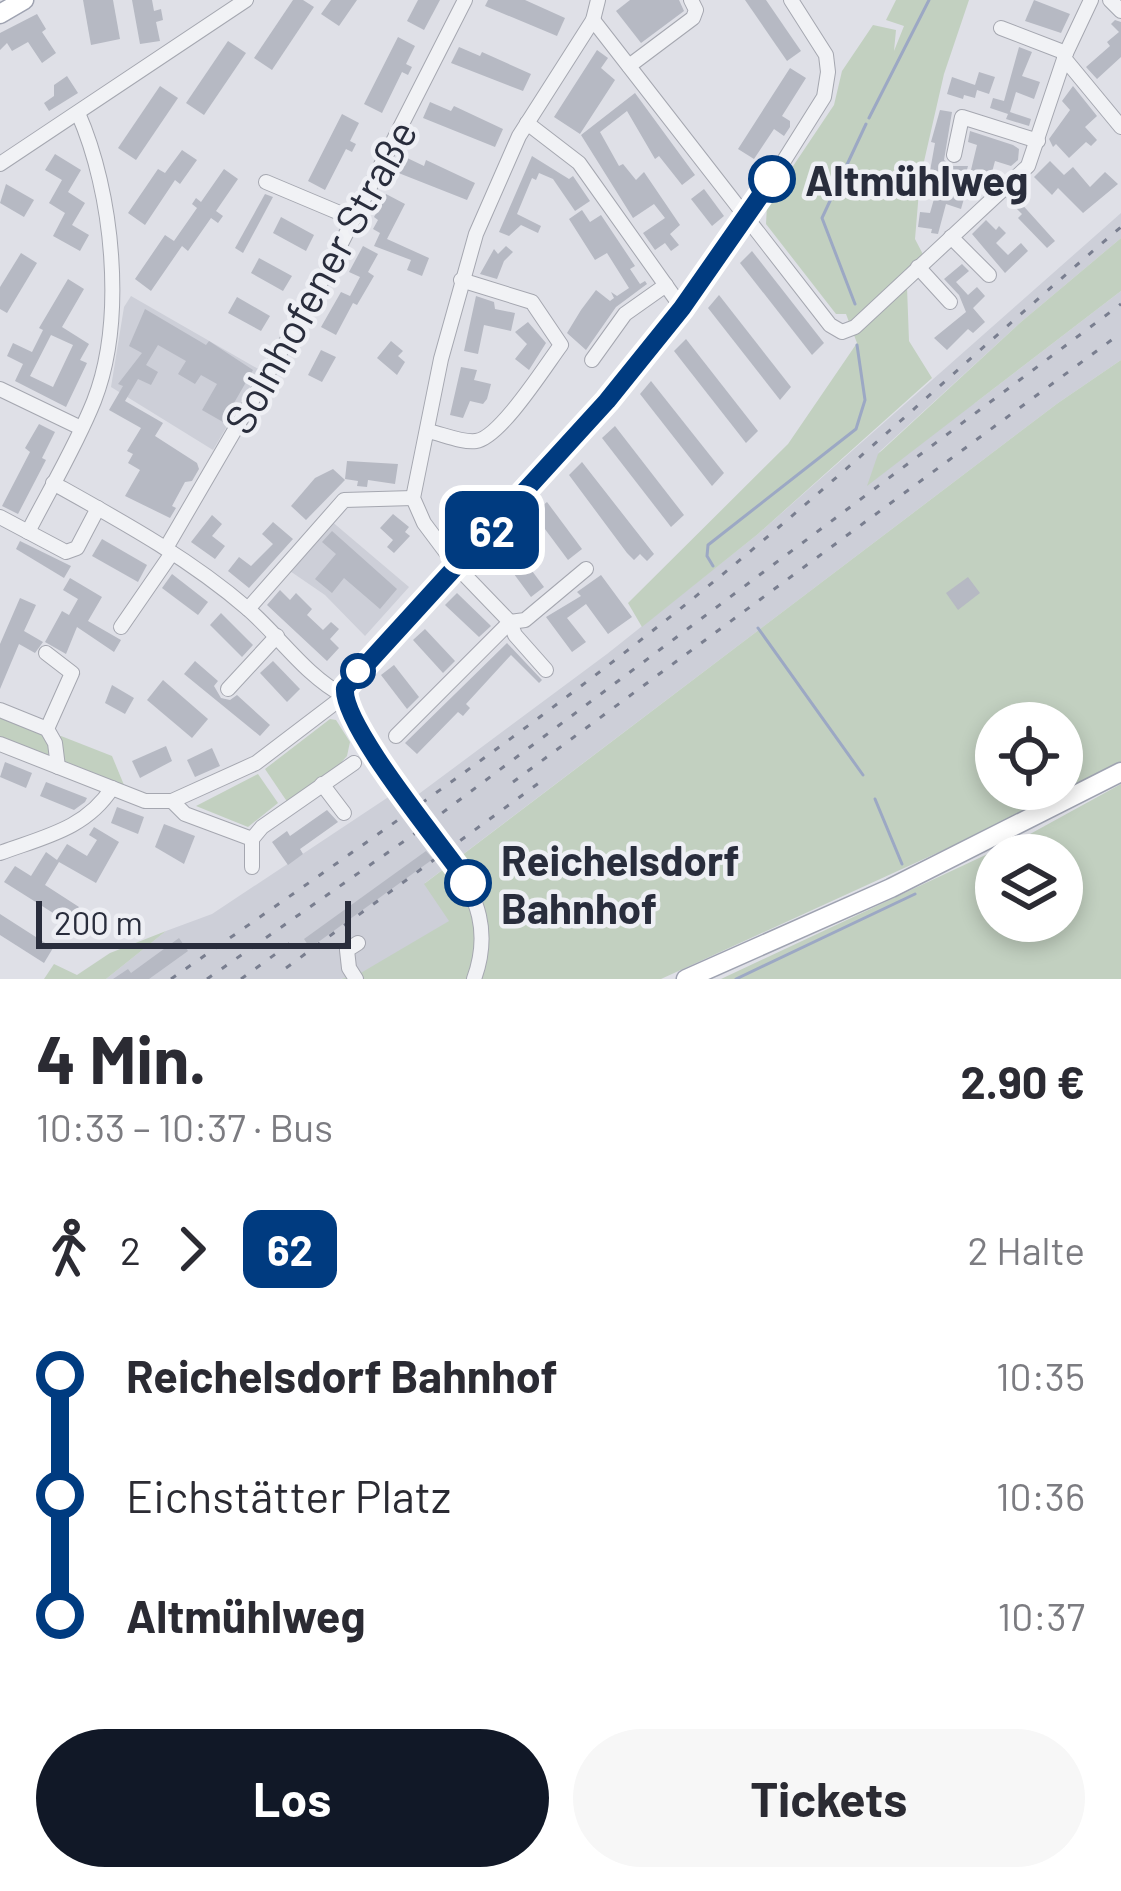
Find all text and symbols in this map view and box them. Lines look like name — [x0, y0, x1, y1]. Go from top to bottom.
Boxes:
street label: Solnhofener Straße — [212, 111, 426, 441]
place label: Altmühlweg — [805, 154, 1028, 205]
marker: Altmühlweg — [750, 157, 794, 201]
line badge: 62 — [438, 491, 546, 569]
text: 62 — [469, 505, 515, 555]
unlabelled marker — [342, 655, 374, 687]
map controls — [975, 702, 1083, 942]
button: locate — [975, 702, 1083, 810]
place label: Reichelsdorf Bahnhof — [501, 834, 740, 932]
button: layers — [975, 834, 1083, 942]
marker: Reichelsdorf Bahnhof — [446, 861, 490, 905]
scale bar — [36, 895, 351, 948]
text: 200 m — [54, 902, 143, 942]
text: 4 Min. — [36, 1018, 207, 1097]
text: 2.90 € — [961, 1054, 1085, 1108]
text: 10:33 – 10:37 · Bus — [36, 1103, 333, 1150]
icon: walk — [36, 1216, 102, 1282]
icon: forward — [159, 1216, 225, 1282]
text: 62 — [267, 1224, 313, 1274]
text: 2 — [120, 1226, 141, 1273]
text: 2 Halte — [967, 1226, 1085, 1273]
text: Reichelsdorf Bahnhof — [126, 1348, 558, 1402]
text: 10:35 — [996, 1352, 1085, 1399]
text: Eichstätter Platz — [126, 1468, 451, 1522]
text: 10:36 — [996, 1472, 1085, 1519]
text: Altmühlweg — [126, 1588, 365, 1642]
text: 10:37 — [998, 1592, 1085, 1639]
button: Los — [36, 1729, 549, 1867]
button: Tickets — [573, 1729, 1085, 1867]

